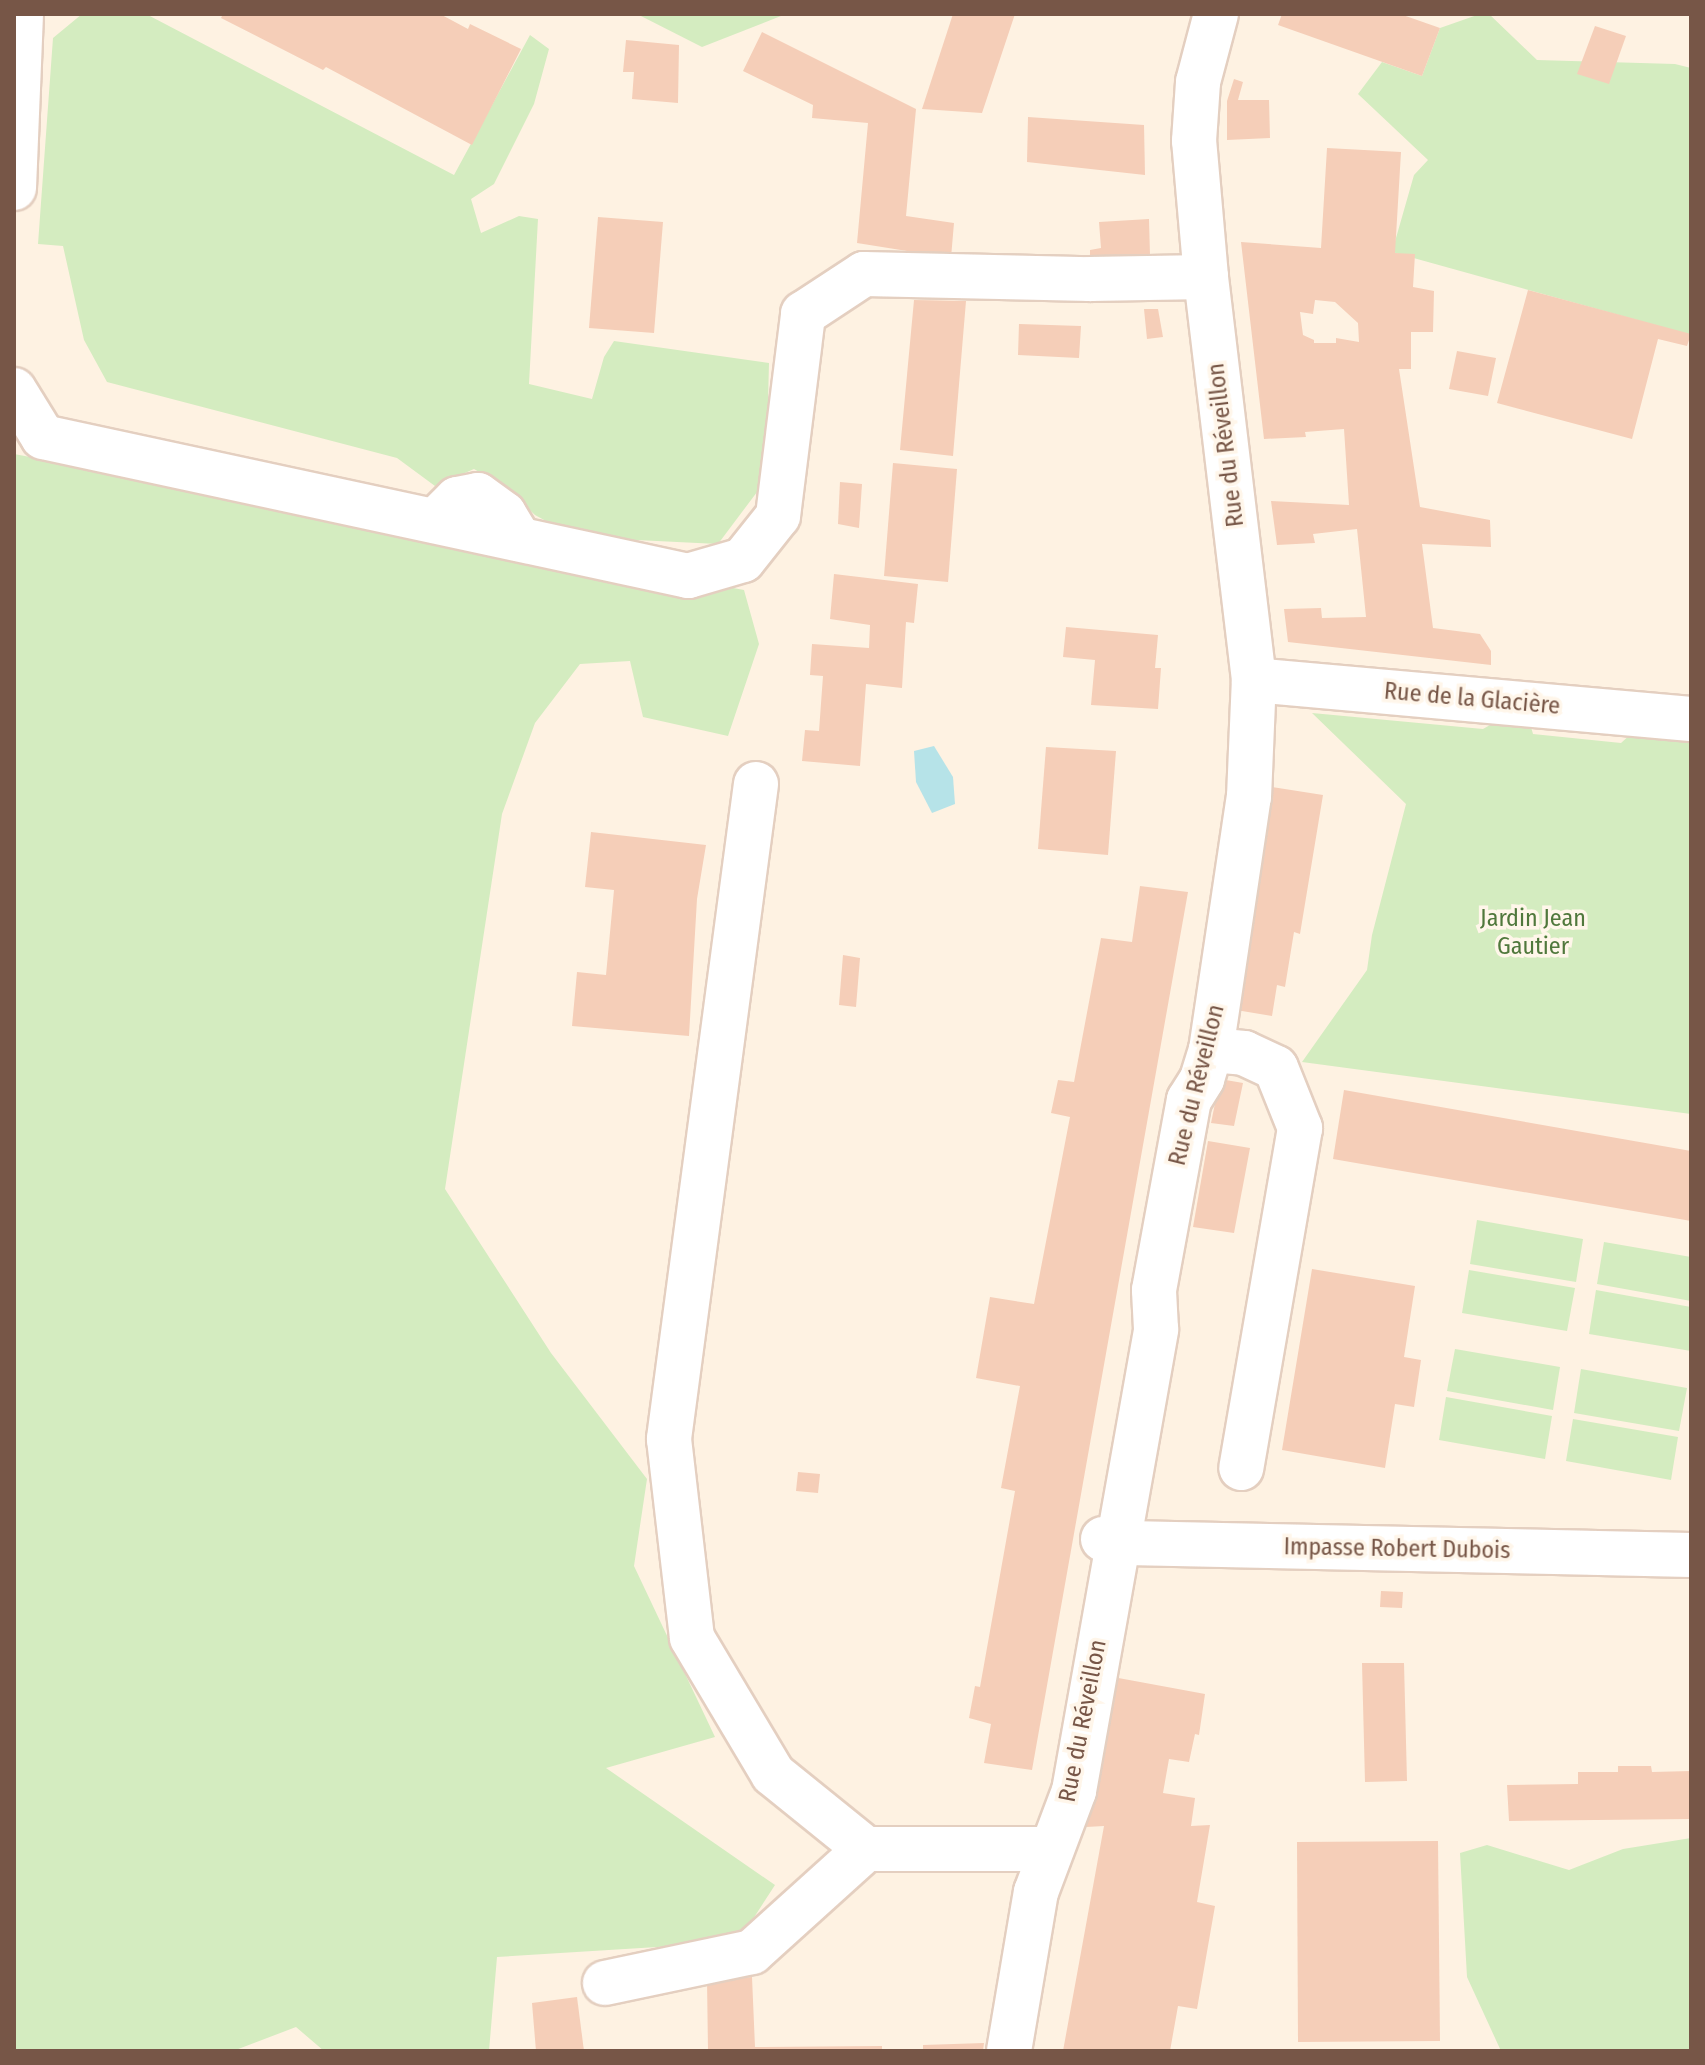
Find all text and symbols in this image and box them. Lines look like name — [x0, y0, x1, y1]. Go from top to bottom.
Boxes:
street label: Rue du Réveillon — [1202, 361, 1250, 529]
street label: Rue de la Glacière — [1383, 677, 1561, 721]
park label: Jardin Jean Gautier — [1480, 905, 1586, 961]
street label: Rue du Réveillon — [1163, 1001, 1231, 1169]
street label: Impasse Robert Dubois — [1283, 1533, 1511, 1565]
street label: Rue du Réveillon — [1053, 1637, 1113, 1805]

